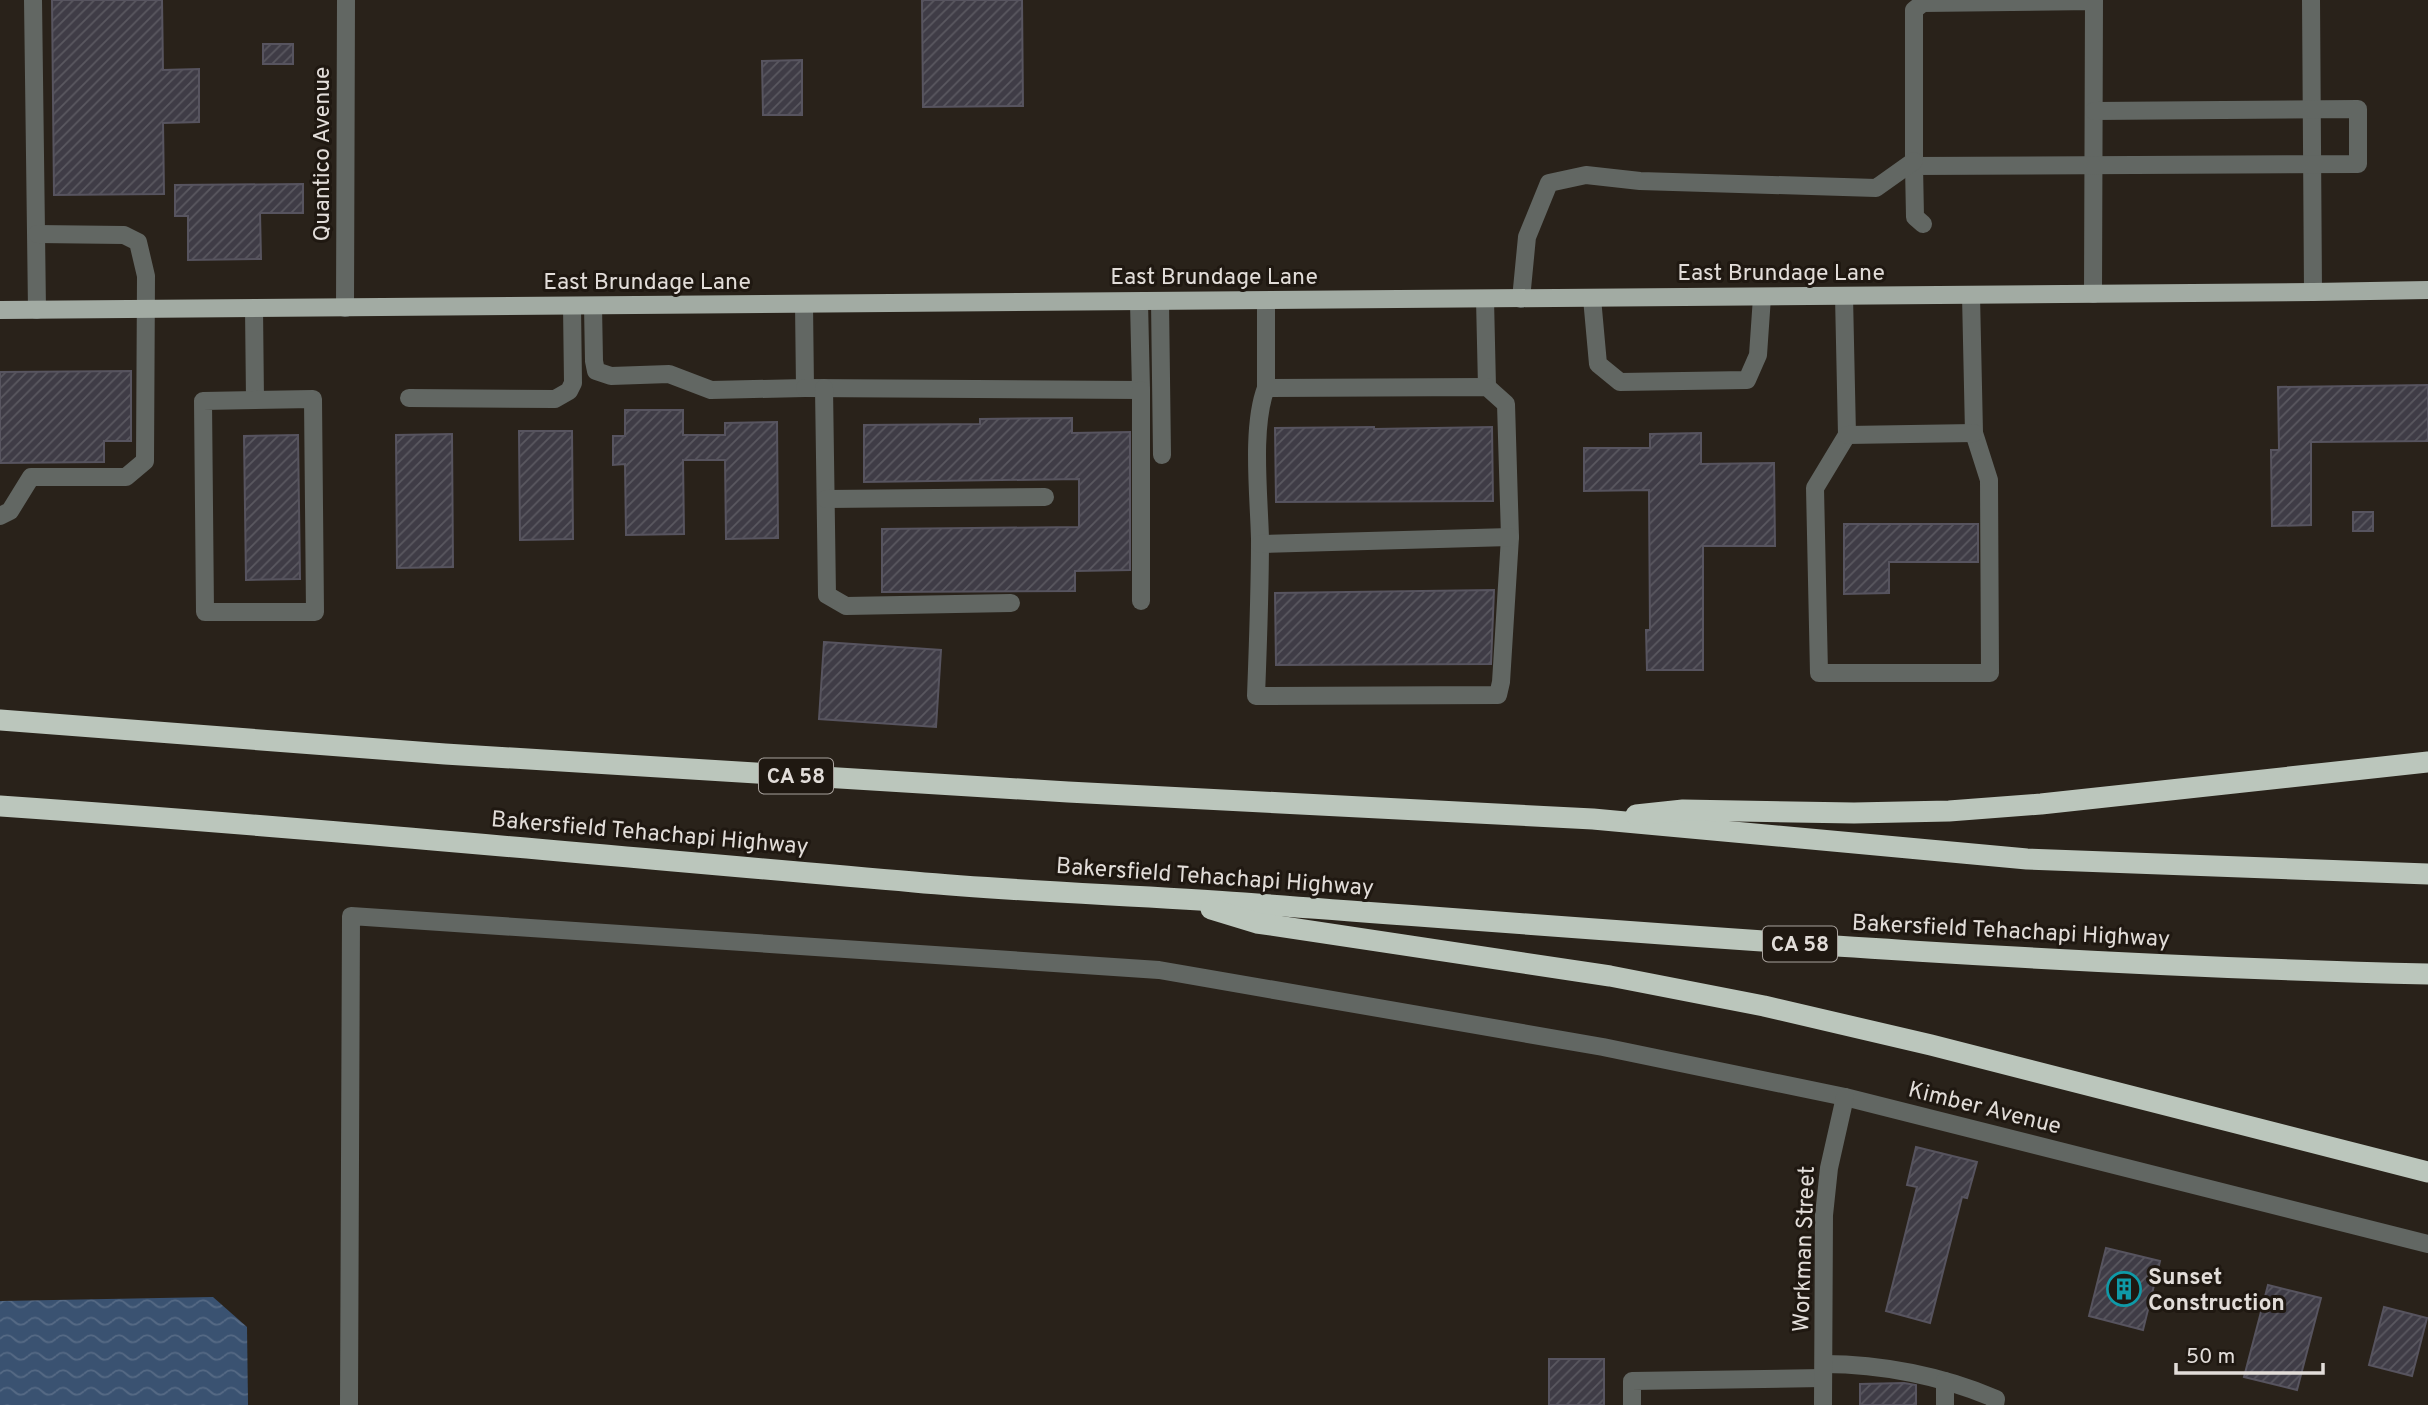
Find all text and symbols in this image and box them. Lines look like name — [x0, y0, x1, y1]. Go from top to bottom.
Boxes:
street label: Quantico Avenue — [309, 67, 338, 241]
street label: East Brundage Lane — [1677, 260, 1885, 289]
street label: East Brundage Lane — [1110, 264, 1318, 293]
street label: East Brundage Lane — [543, 269, 751, 298]
road number: CA 58 — [759, 758, 833, 794]
street label: Bakersfield Tehachapi Highway — [490, 806, 810, 863]
street label: Bakersfield Tehachapi Highway — [1055, 853, 1375, 904]
street label: Bakersfield Tehachapi Highway — [1851, 910, 2171, 955]
road number: CA 58 — [1763, 926, 1837, 962]
street label: Kimber Avenue — [1905, 1076, 2064, 1142]
street label: Workman Street — [1788, 1165, 1823, 1333]
place label: Sunset Construction — [2148, 1264, 2285, 1319]
building icon: Sunset Construction — [2105, 1270, 2143, 1308]
scale bar — [2176, 1332, 2323, 1376]
text: 50 m — [2186, 1344, 2235, 1371]

